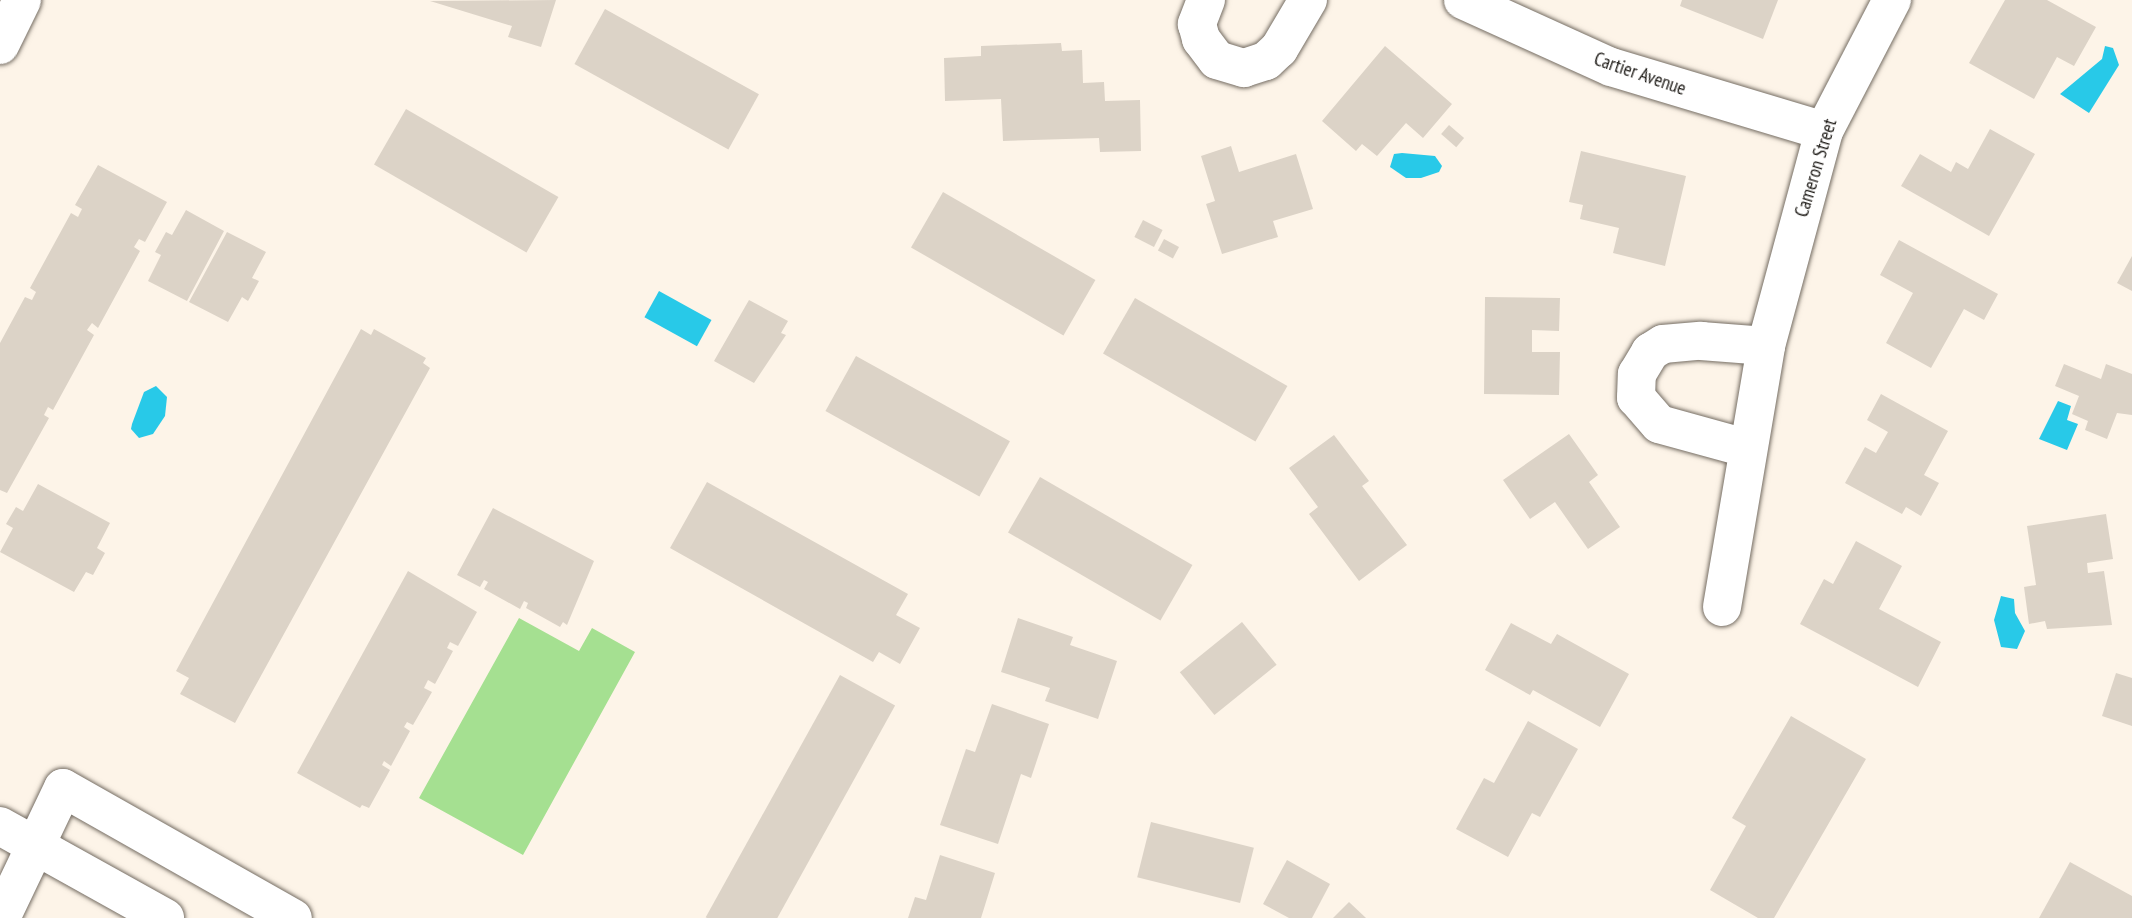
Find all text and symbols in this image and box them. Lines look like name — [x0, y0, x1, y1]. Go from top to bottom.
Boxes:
street label: Cartier Avenue — [1591, 48, 1689, 100]
street label: Cameron Street — [1790, 116, 1842, 220]

